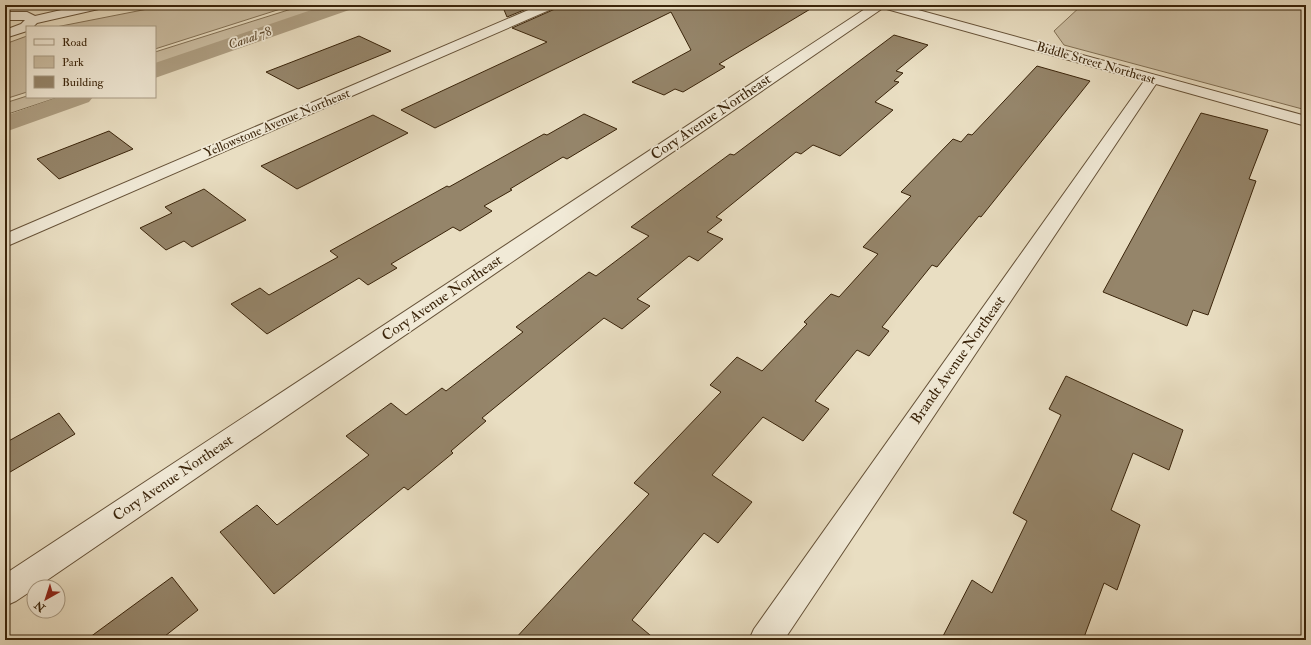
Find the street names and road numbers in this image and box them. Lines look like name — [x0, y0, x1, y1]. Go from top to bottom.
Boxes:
street label: Biddle Street Northeast — [1035, 38, 1157, 88]
street label: Cory Avenue Northeast — [647, 70, 775, 164]
street label: Yellowstone Avenue Northeast — [202, 85, 352, 161]
street label: Cory Avenue Northeast — [378, 251, 506, 345]
street label: Brandt Avenue Northeast — [907, 292, 1010, 428]
street label: Cory Avenue Northeast — [109, 431, 237, 525]

